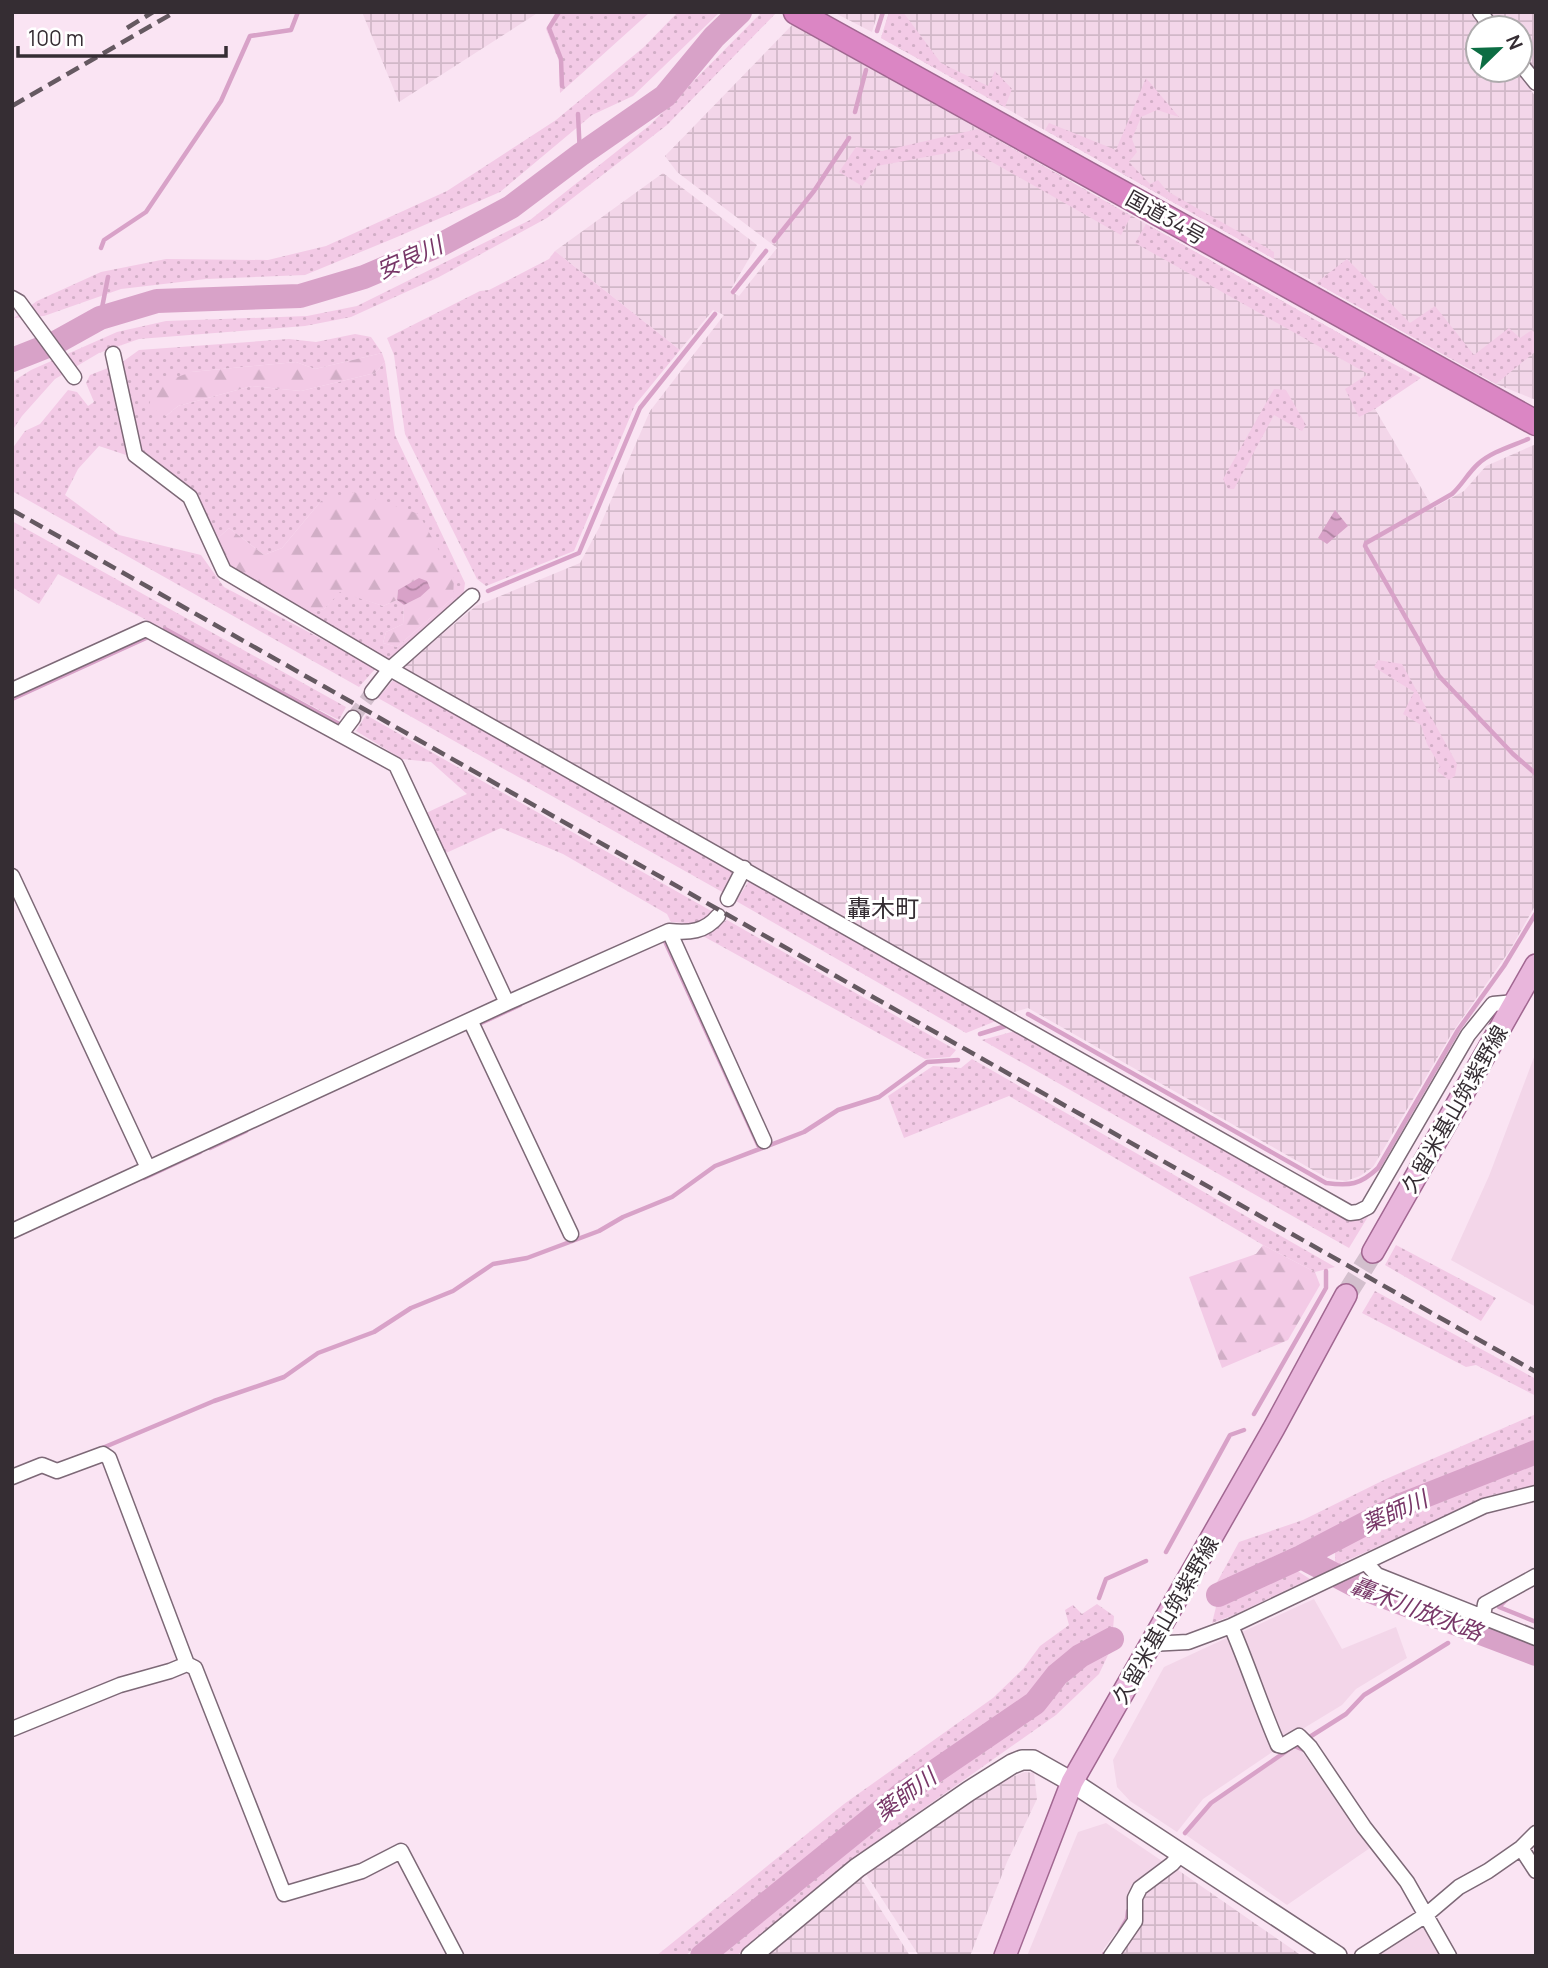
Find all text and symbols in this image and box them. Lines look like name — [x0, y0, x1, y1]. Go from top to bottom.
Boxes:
scale bar — [18, 14, 226, 58]
north arrow — [1464, 14, 1534, 84]
text: 100 m — [28, 24, 84, 52]
text: N — [1500, 31, 1529, 54]
street label: 国道34号 — [1121, 184, 1211, 250]
water label: 安良川 — [371, 227, 450, 286]
district label: 轟木町 — [847, 891, 919, 924]
street label: 久留米基山筑紫野線 — [1395, 1020, 1513, 1198]
water label: 薬師川 — [1356, 1481, 1435, 1540]
street label: 久留米基山筑紫野線 — [1106, 1531, 1224, 1709]
water label: 轟木川放水路 — [1347, 1568, 1489, 1648]
water label: 薬師川 — [868, 1759, 945, 1828]

